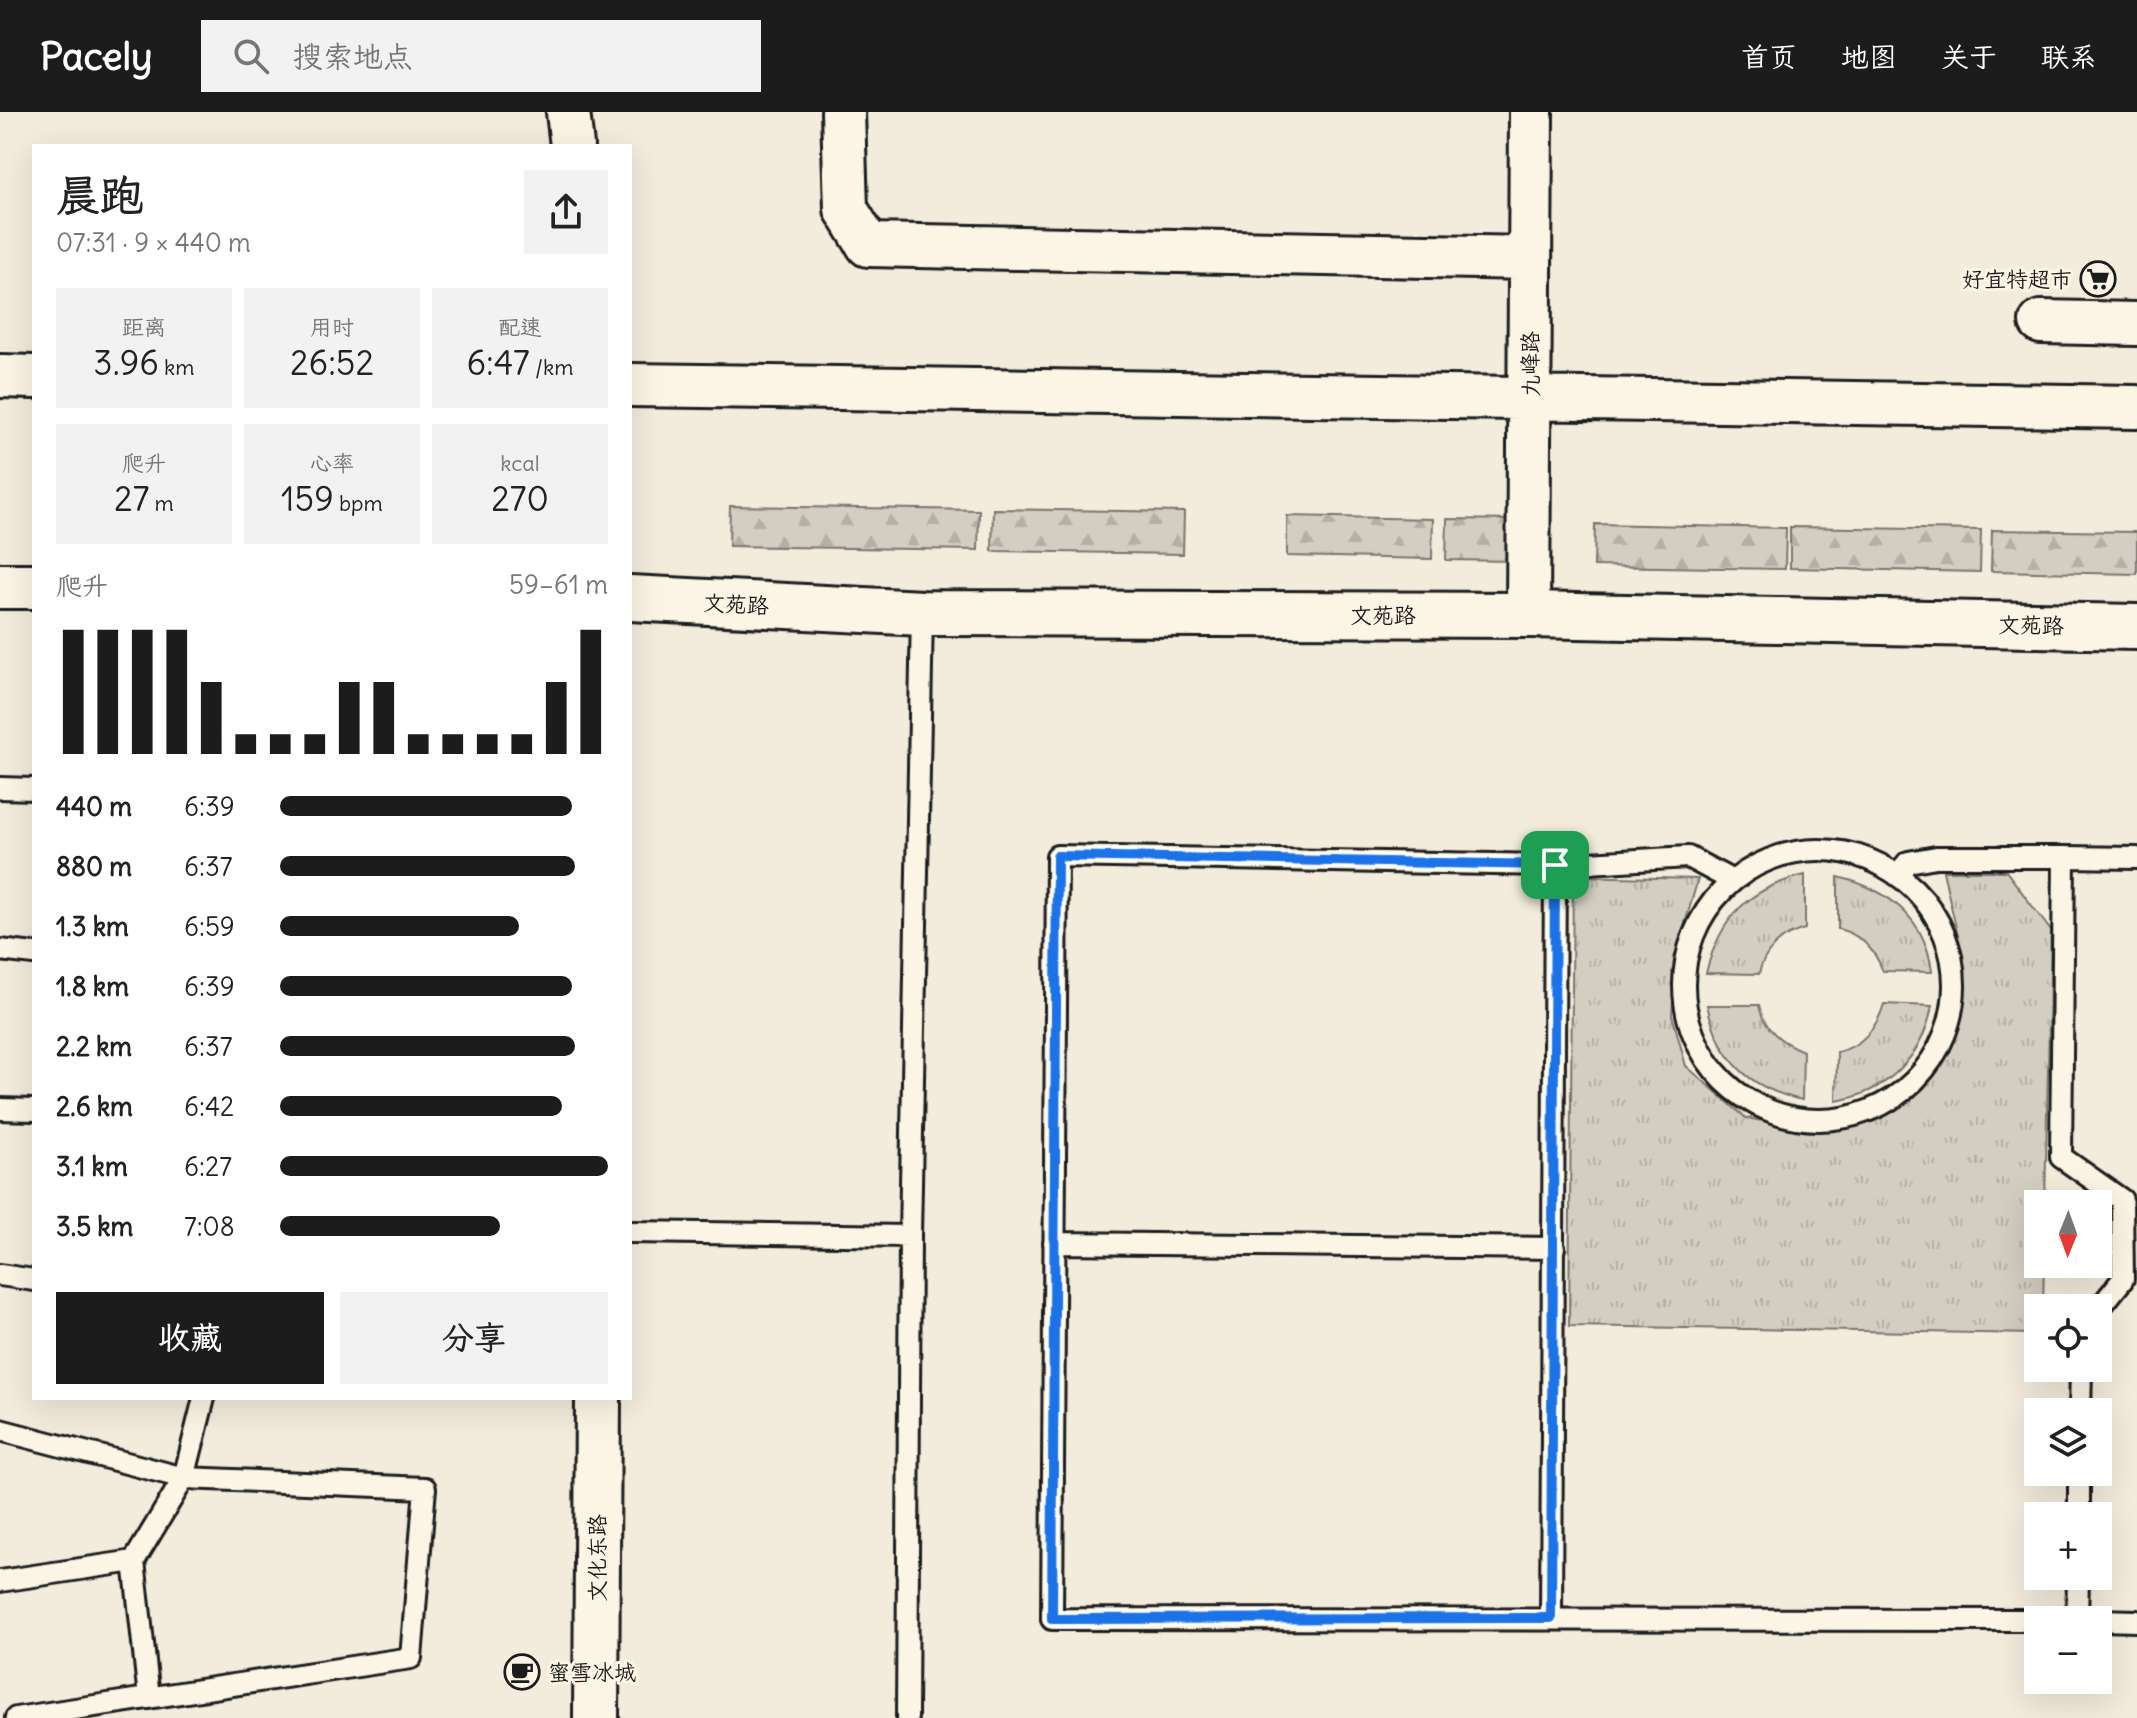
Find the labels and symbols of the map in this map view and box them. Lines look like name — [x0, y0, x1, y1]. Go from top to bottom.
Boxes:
supermarket icon: 好宜特超市 — [2079, 260, 2117, 298]
place label: 好宜特超市 — [1962, 265, 2072, 293]
street label: 九峰路 — [1516, 331, 1544, 397]
street label: 文苑路 — [702, 588, 770, 620]
street label: 文苑路 — [1350, 601, 1416, 629]
street label: 文苑路 — [1998, 610, 2064, 640]
pin — [1521, 831, 1589, 899]
north arrow — [2024, 1190, 2112, 1278]
street label: 文化东路 — [583, 1514, 611, 1602]
cafe icon: 蜜雪冰城 — [503, 1653, 541, 1691]
place label: 蜜雪冰城 — [548, 1658, 636, 1686]

